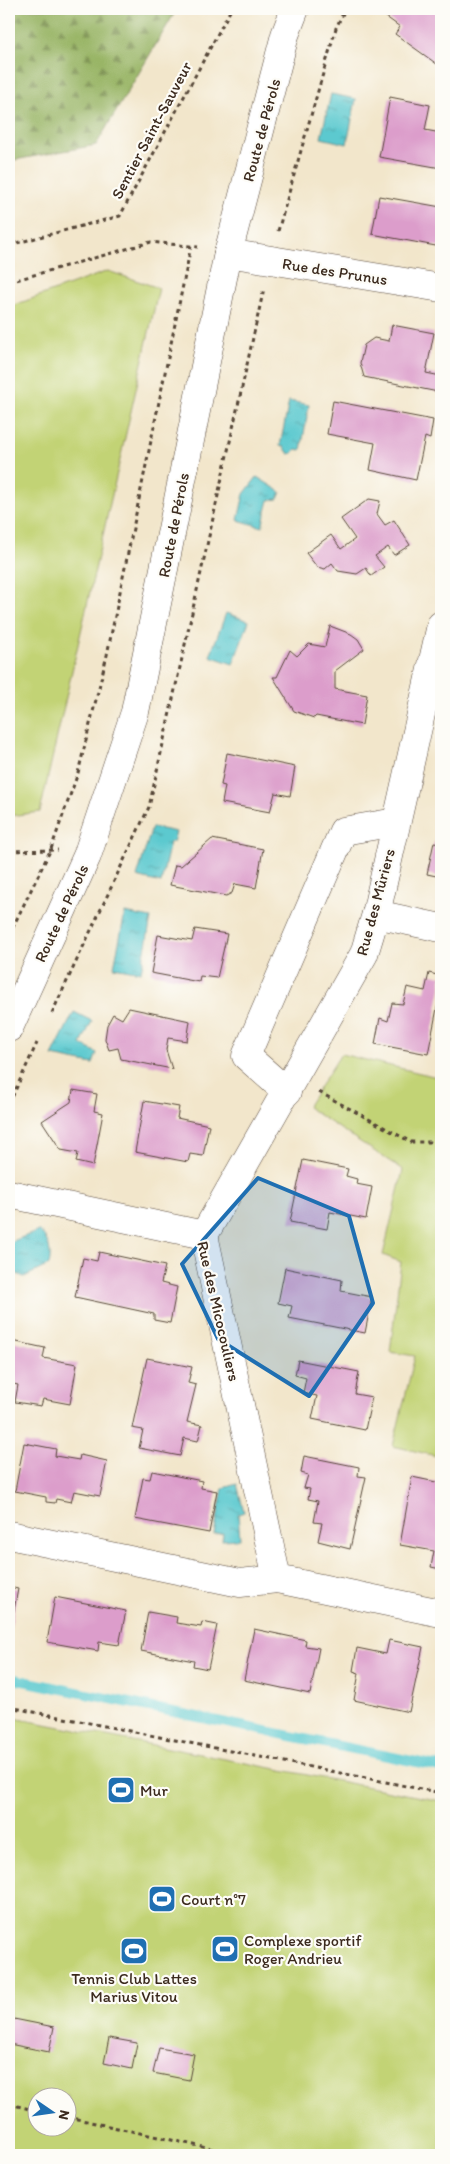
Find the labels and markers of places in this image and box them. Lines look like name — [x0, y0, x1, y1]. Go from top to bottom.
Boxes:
sports icon: Mur — [106, 1775, 136, 1805]
place label: Mur — [140, 1781, 168, 1800]
sports icon: Court n°7 — [147, 1884, 177, 1914]
place label: Court n°7 — [181, 1890, 246, 1909]
place label: Complexe sportif Roger Andrieu — [244, 1931, 362, 1968]
sports icon: Complexe sportif Roger Andrieu — [210, 1934, 240, 1964]
sports icon: Tennis Club Lattes Marius Vitou — [119, 1936, 149, 1966]
place label: Tennis Club Lattes Marius Vitou — [71, 1969, 197, 2006]

